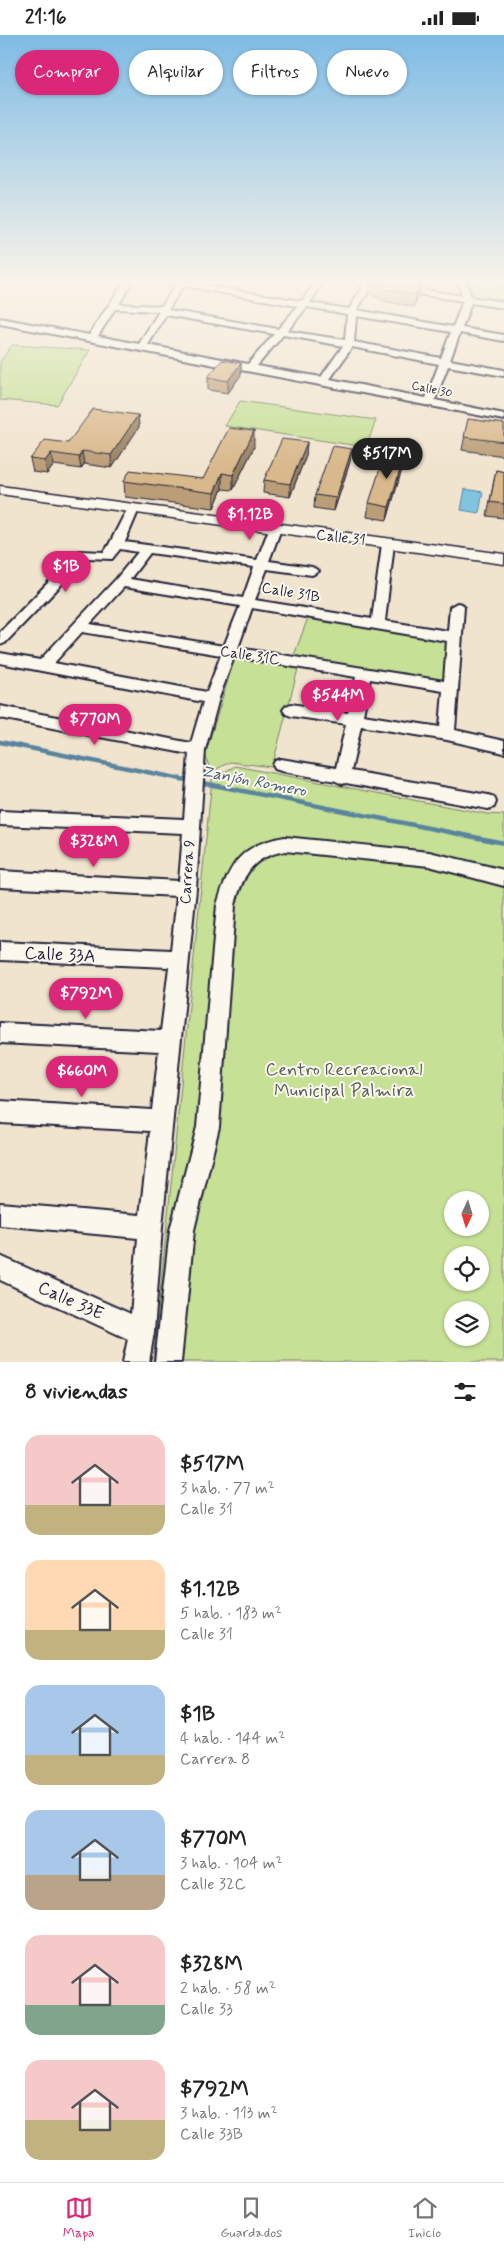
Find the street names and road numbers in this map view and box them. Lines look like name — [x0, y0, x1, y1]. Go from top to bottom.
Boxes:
street label: Calle 30 — [410, 378, 454, 402]
street label: Calle 31 — [315, 525, 367, 551]
street label: Calle 31B — [260, 578, 322, 608]
street label: Calle 31C — [219, 641, 281, 671]
street label: Carrera 9 — [176, 839, 200, 905]
street label: Calle 33A — [24, 941, 96, 969]
street label: Calle 33E — [34, 1276, 107, 1326]

